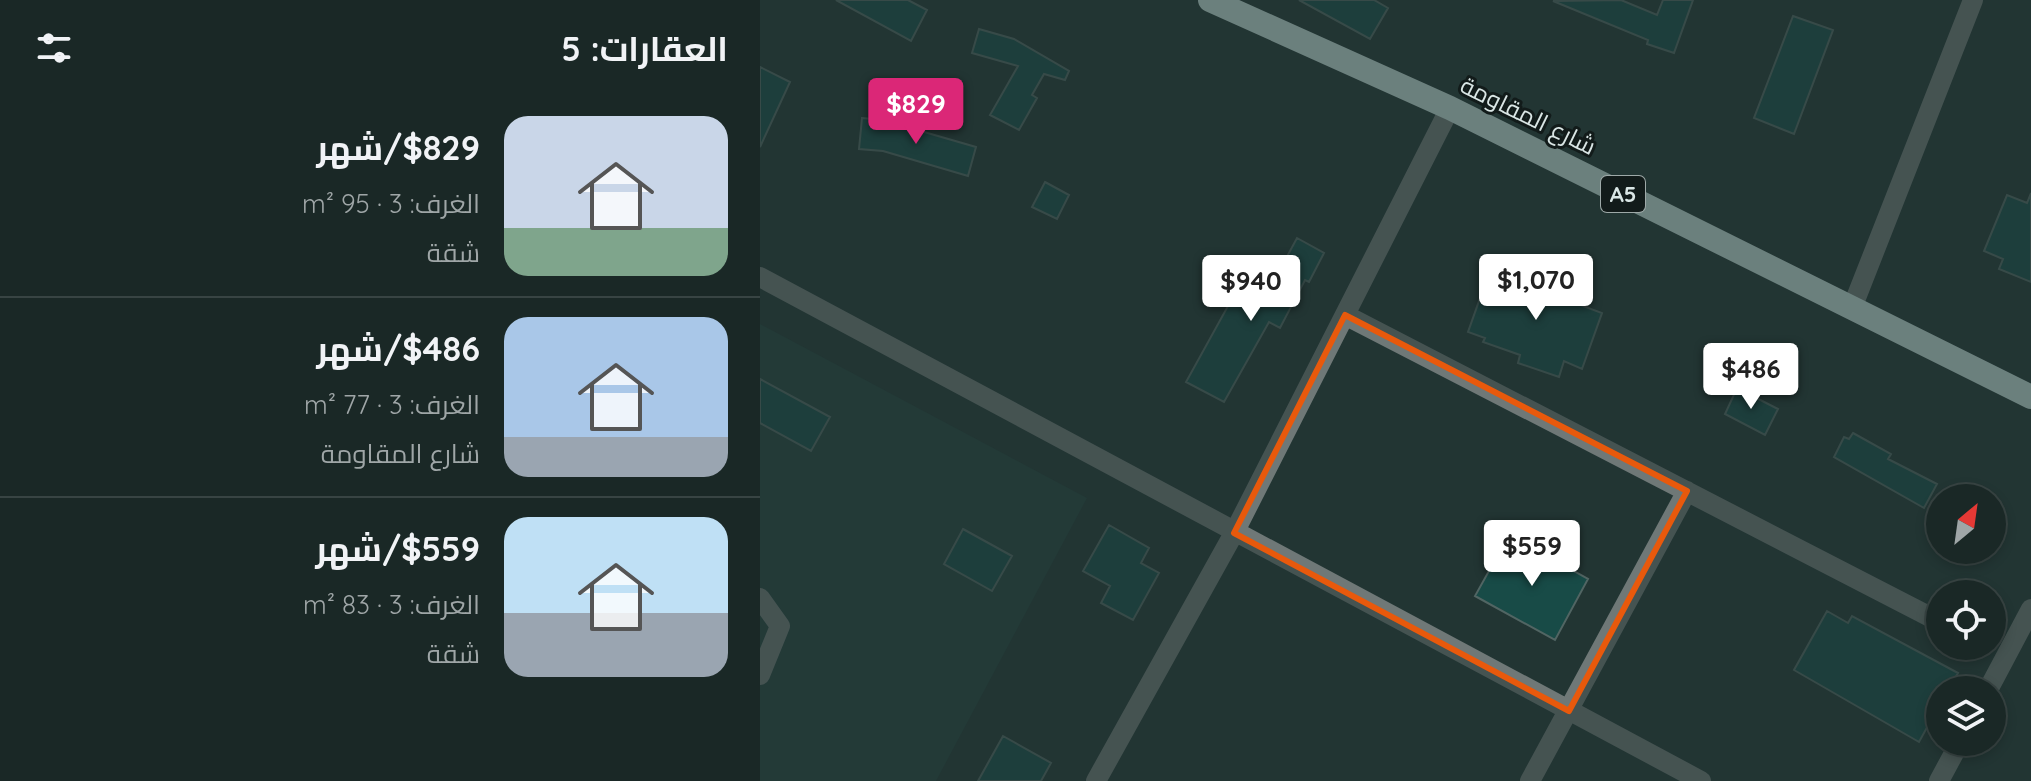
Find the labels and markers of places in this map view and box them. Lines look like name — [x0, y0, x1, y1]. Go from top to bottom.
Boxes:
pin: $829 — [869, 78, 963, 146]
pin: $1,070 — [1471, 254, 1601, 322]
pin: $940 — [1204, 255, 1298, 323]
pin: $486 — [1704, 343, 1798, 411]
pin: $559 — [1485, 520, 1579, 588]

